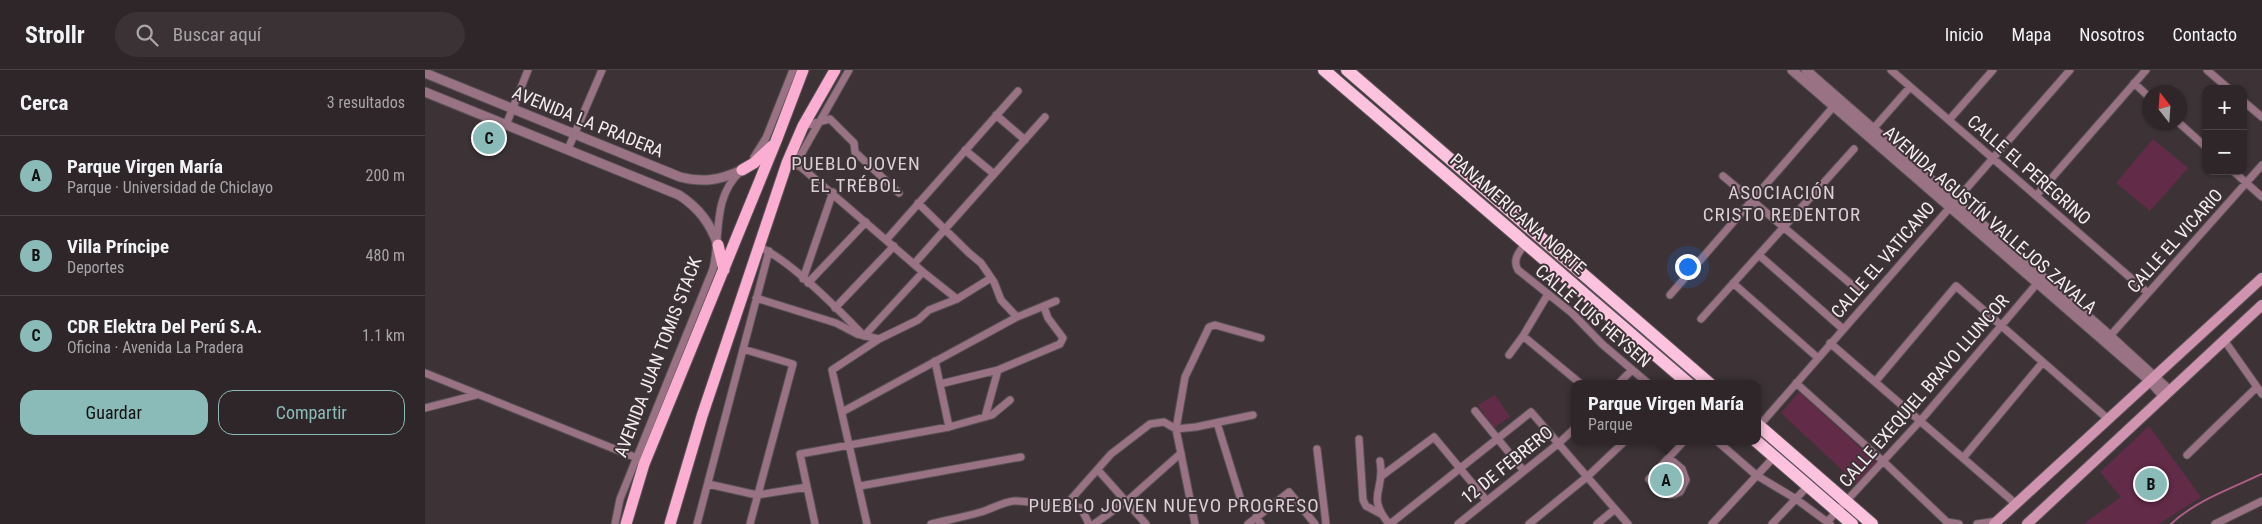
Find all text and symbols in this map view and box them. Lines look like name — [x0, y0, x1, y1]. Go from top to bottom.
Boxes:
search box — [115, 12, 465, 57]
text: Strollr — [25, 21, 85, 49]
icon: search — [133, 21, 161, 49]
text: Buscar aquí — [173, 23, 261, 46]
text: Inicio — [1945, 24, 1984, 45]
text: Mapa — [2012, 24, 2051, 45]
text: Nosotros — [2079, 24, 2145, 45]
text: Contacto — [2173, 24, 2237, 45]
street label: AVENIDA LA PRADERA — [510, 82, 667, 162]
north arrow — [2142, 85, 2187, 130]
map controls — [2202, 85, 2247, 175]
button: + — [2202, 85, 2247, 130]
text: Cerca — [20, 91, 68, 115]
text: 3 resultados — [327, 93, 405, 112]
street label: CALLE EL PEREGRINO — [1963, 110, 2095, 229]
pin: C — [473, 119, 505, 157]
street label: AVENIDA AGUSTÍN VALLEJOS ZAVALA — [1880, 121, 2102, 318]
button: − — [2202, 130, 2247, 175]
street label: PANAMERICANA NORTE — [1446, 149, 1591, 278]
district label: PUEBLO JOVEN EL TRÉBOL — [791, 152, 921, 197]
text: Parque Virgen María — [67, 155, 223, 178]
text: A — [31, 166, 41, 185]
text: 200 m — [366, 166, 405, 185]
text: Parque · Universidad de Chiclayo — [67, 178, 273, 197]
district label: ASOCIACIÓN CRISTO REDENTOR — [1703, 181, 1861, 226]
street label: CALLE EL VICARIO — [2123, 184, 2227, 297]
street label: CALLE EL VATICANO — [1826, 197, 1939, 322]
text: Villa Príncipe — [67, 235, 169, 258]
text: B — [32, 246, 40, 265]
text: 480 m — [366, 246, 405, 265]
street label: AVENIDA JUAN TOMIS STACK — [610, 254, 706, 460]
your location — [1675, 254, 1701, 280]
text: Deportes — [67, 258, 124, 277]
street label: CALLE LUIS HEYSEN — [1531, 260, 1655, 371]
street label: CALLE EXEQUIEL BRAVO LLUNCOR — [1834, 290, 2013, 491]
text: CDR Elektra Del Perú S.A. — [67, 315, 262, 338]
text: C — [31, 326, 41, 345]
text: 1.1 km — [362, 326, 405, 345]
text: Oficina · Avenida La Pradera — [67, 338, 244, 357]
popup — [1571, 380, 1761, 445]
button: Guardar — [20, 390, 208, 435]
button: Compartir — [218, 390, 405, 435]
text: Parque Virgen María — [1588, 392, 1744, 415]
text: Parque — [1588, 415, 1632, 434]
street label: 12 DE FEBRERO — [1457, 421, 1557, 508]
pin: A — [1650, 461, 1682, 499]
pin: B — [2135, 465, 2167, 503]
district label: PUEBLO JOVEN NUEVO PROGRESO — [1028, 494, 1320, 517]

